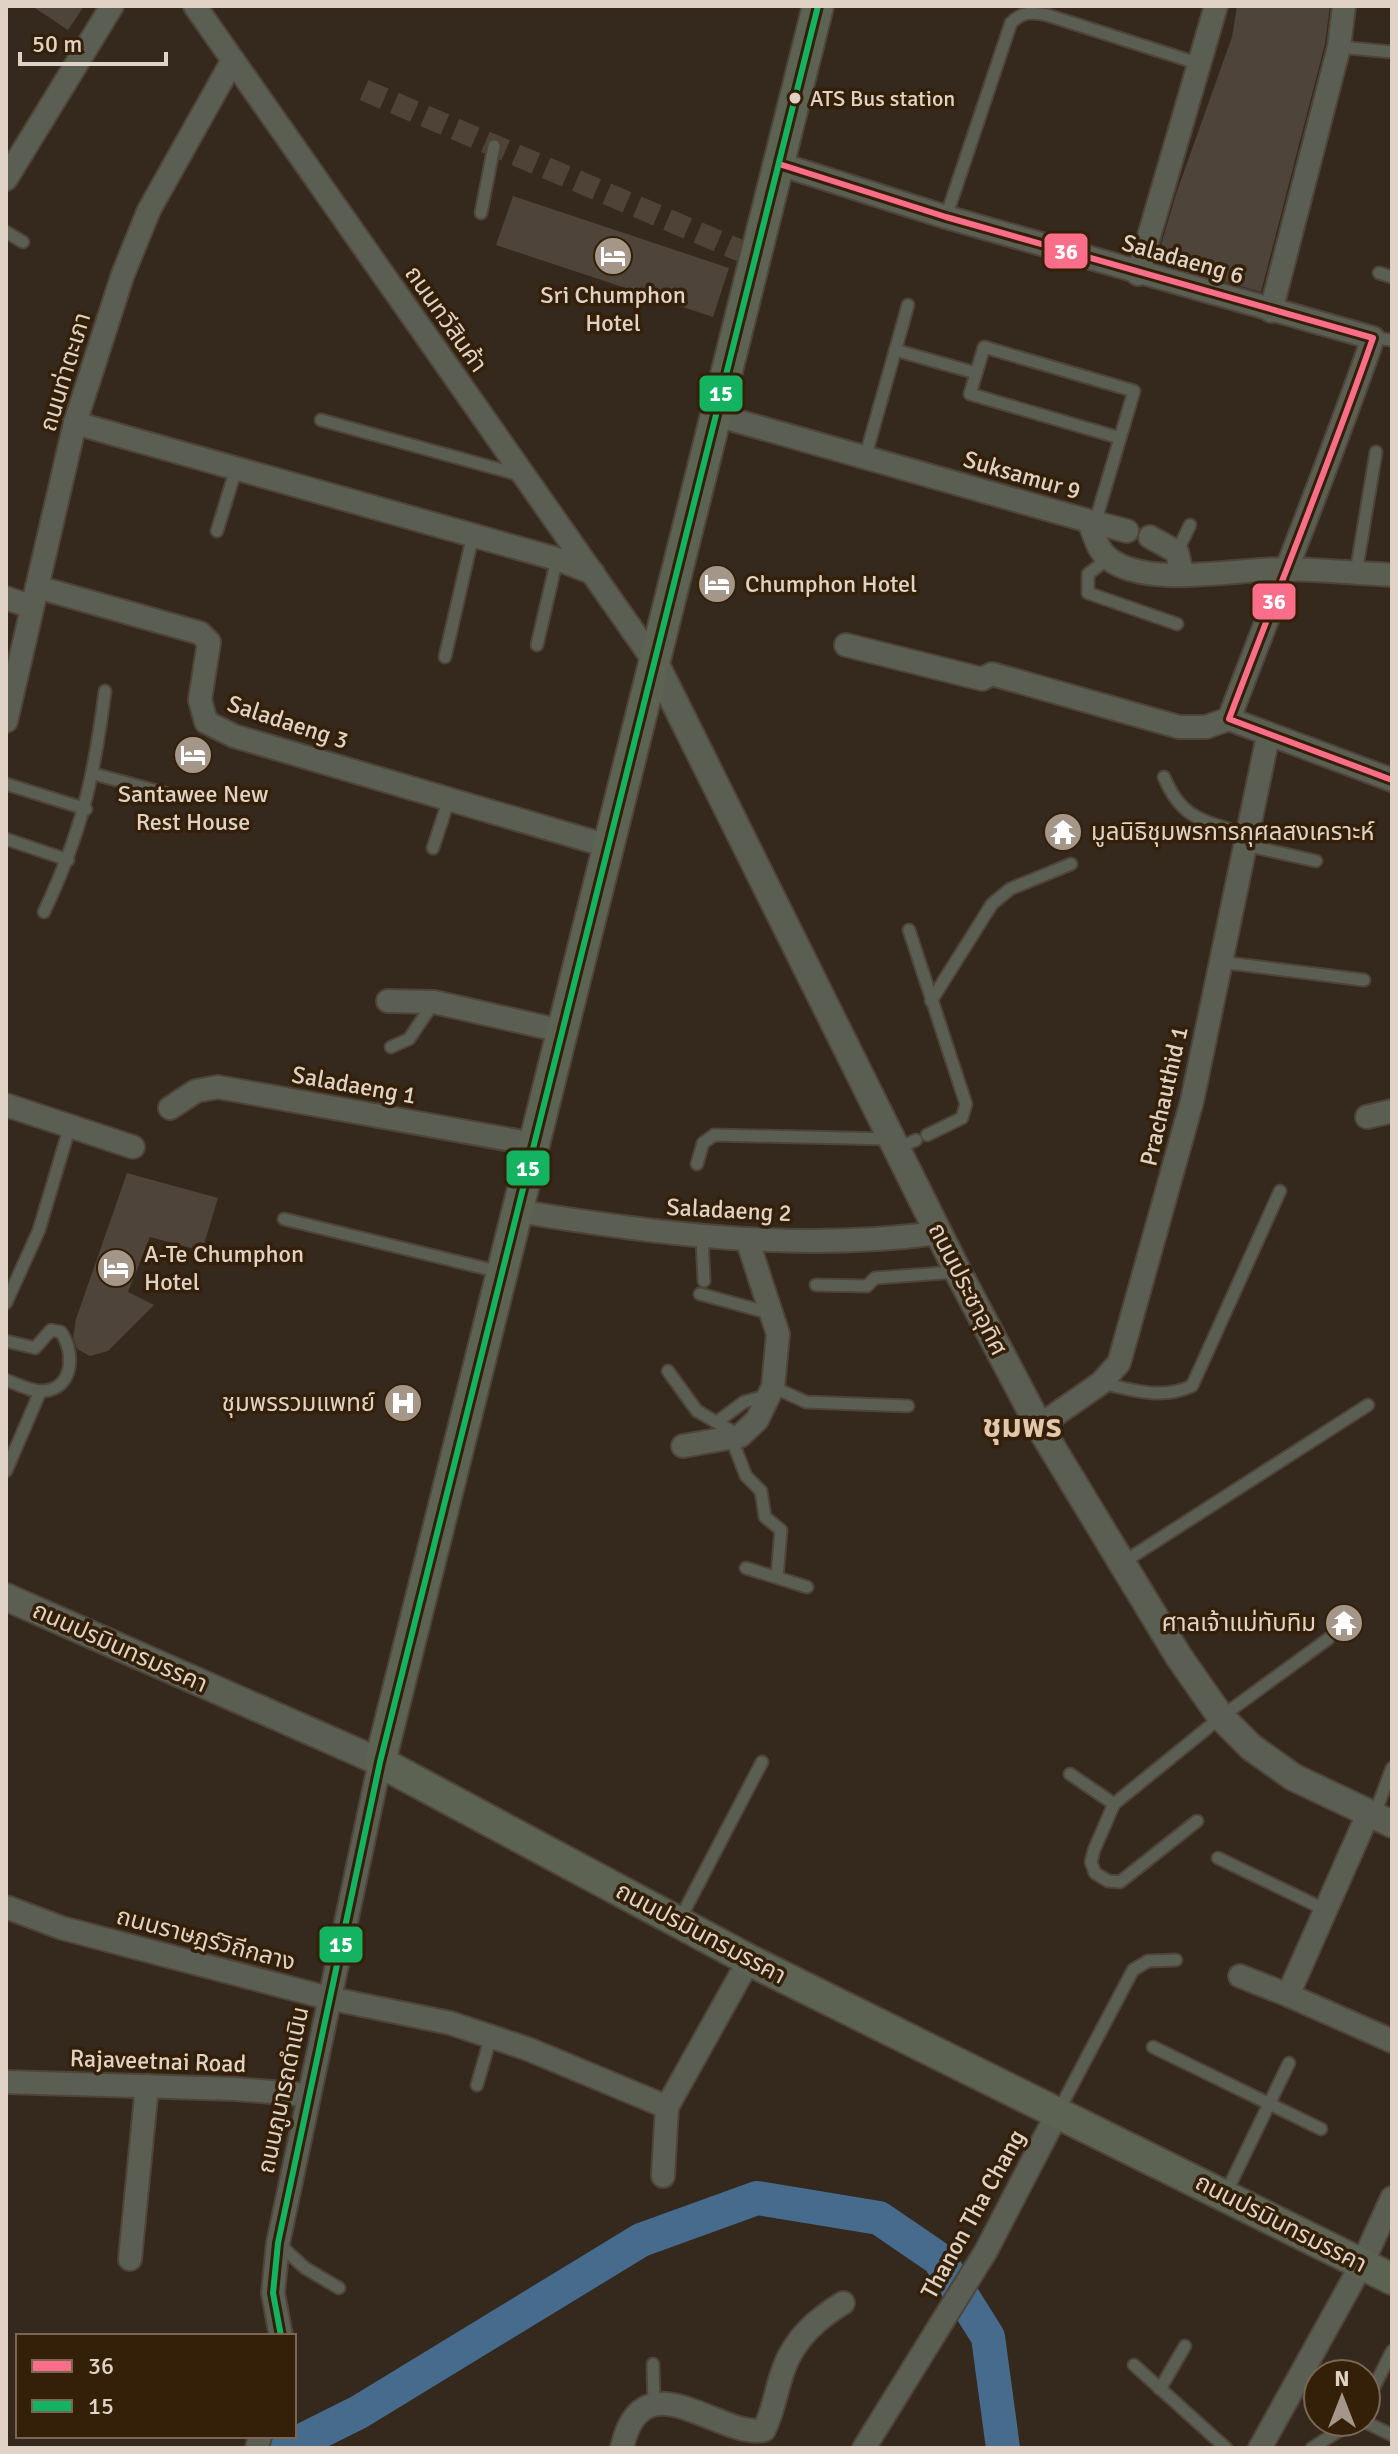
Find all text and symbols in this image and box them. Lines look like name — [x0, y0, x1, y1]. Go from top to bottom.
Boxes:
scale bar — [20, 16, 166, 66]
text: 50 m — [32, 29, 82, 59]
place label: ATS Bus station — [810, 85, 955, 112]
marker: ATS Bus station — [787, 90, 803, 106]
street label: Saladaeng 6 — [1119, 227, 1247, 291]
line badge: 36 — [1043, 232, 1089, 270]
hotel icon: Sri Chumphon Hotel — [592, 235, 634, 277]
text: 36 — [1054, 238, 1078, 265]
street label: ถนนทวีสินค้า — [398, 260, 494, 378]
place label: Sri Chumphon Hotel — [540, 280, 686, 338]
street label: ถนนท่าตะเภา — [33, 309, 97, 435]
line badge: 15 — [698, 374, 744, 413]
text: 15 — [709, 380, 733, 407]
street label: Suksamur 9 — [960, 444, 1084, 506]
hotel icon: Chumphon Hotel — [696, 563, 738, 605]
place label: Chumphon Hotel — [745, 569, 917, 599]
line badge: 36 — [1251, 582, 1297, 621]
text: 36 — [1262, 588, 1286, 615]
street label: Saladaeng 3 — [224, 688, 352, 756]
hotel icon: Santawee New Rest House — [172, 734, 214, 776]
place label: Santawee New Rest House — [118, 779, 268, 837]
temple icon: มูลนิธิชุมพรการกุศลสงเคราะห์ — [1042, 811, 1084, 853]
place label: มูลนิธิชุมพรการกุศลสงเคราะห์ — [1091, 817, 1375, 847]
street label: Prachauthid 1 — [1133, 1023, 1195, 1169]
street label: Saladaeng 1 — [290, 1059, 418, 1111]
line badge: 15 — [505, 1149, 551, 1187]
text: 15 — [516, 1155, 540, 1182]
street label: Saladaeng 2 — [666, 1192, 792, 1228]
street label: ถนนประชาอุทิศ — [922, 1218, 1014, 1360]
place label: A-Te Chumphon Hotel — [144, 1239, 304, 1297]
hotel icon: A-Te Chumphon Hotel — [95, 1247, 137, 1289]
hospital icon: ชุมพรรวมแพทย์ — [382, 1382, 424, 1424]
place label: ชุมพรรวมแพทย์ — [222, 1388, 375, 1418]
district label: ชุมพร — [982, 1407, 1062, 1446]
street label: ถนนปรมินทรมรรคา — [28, 1595, 212, 1699]
temple icon: ศาลเจ้าแม่ทับทิม — [1323, 1602, 1365, 1644]
place label: ศาลเจ้าแม่ทับทิม — [1162, 1608, 1316, 1638]
street label: ถนนปรมินทรมรรคา — [611, 1876, 791, 1990]
street label: ถนนราษฎร์วิถีกลาง — [113, 1901, 299, 1977]
line badge: 15 — [318, 1925, 364, 1964]
text: 15 — [329, 1931, 353, 1958]
street label: ถนนภูนารถดำเนิน — [251, 2004, 315, 2176]
street label: Rajaveetnai Road — [69, 2043, 247, 2079]
street label: Thanon Tha Chang — [914, 2124, 1032, 2304]
street label: ถนนปรมินทรมรรคา — [1190, 2167, 1372, 2279]
legend — [16, 2334, 296, 2438]
text: 36 — [88, 2351, 114, 2381]
north arrow — [1302, 2358, 1382, 2438]
text: N — [1334, 2365, 1350, 2392]
text: 15 — [88, 2391, 114, 2421]

